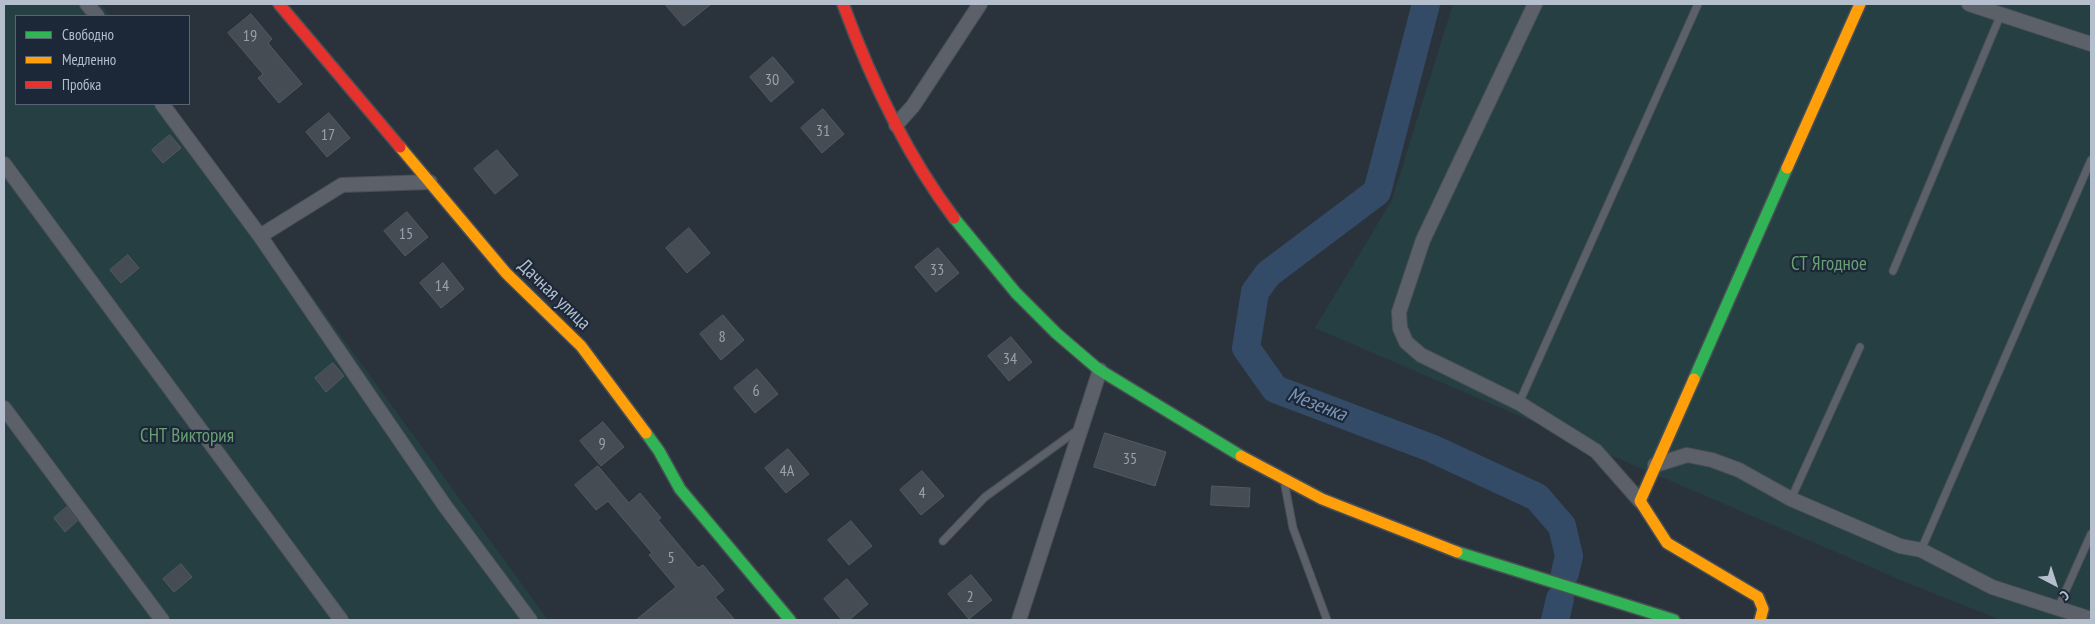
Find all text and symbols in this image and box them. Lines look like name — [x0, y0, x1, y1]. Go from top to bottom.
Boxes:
legend — [15, 15, 190, 105]
text: Свободно — [62, 25, 114, 44]
house number: 19 — [243, 26, 257, 46]
text: Медленно — [62, 50, 116, 69]
house number: 30 — [765, 70, 779, 90]
text: Пробка — [62, 75, 101, 94]
house number: 31 — [816, 121, 830, 141]
house number: 17 — [321, 125, 335, 145]
house number: 15 — [399, 224, 413, 244]
park label: СТ Ягодное — [1791, 254, 1867, 276]
street label: Дачная улица — [513, 255, 595, 335]
house number: 33 — [930, 260, 944, 280]
house number: 14 — [435, 276, 449, 296]
house number: 8 — [718, 327, 726, 347]
house number: 34 — [1003, 349, 1017, 369]
house number: 6 — [752, 381, 760, 401]
water label: Мезенка — [1284, 383, 1350, 427]
park label: СНТ Виктория — [140, 426, 234, 448]
house number: 9 — [598, 434, 606, 454]
house number: 35 — [1123, 449, 1137, 469]
house number: 4А — [780, 461, 794, 481]
house number: 4 — [918, 483, 926, 503]
house number: 5 — [667, 548, 675, 568]
north arrow — [2030, 559, 2080, 609]
house number: 2 — [966, 587, 974, 607]
text: С — [2056, 587, 2073, 604]

